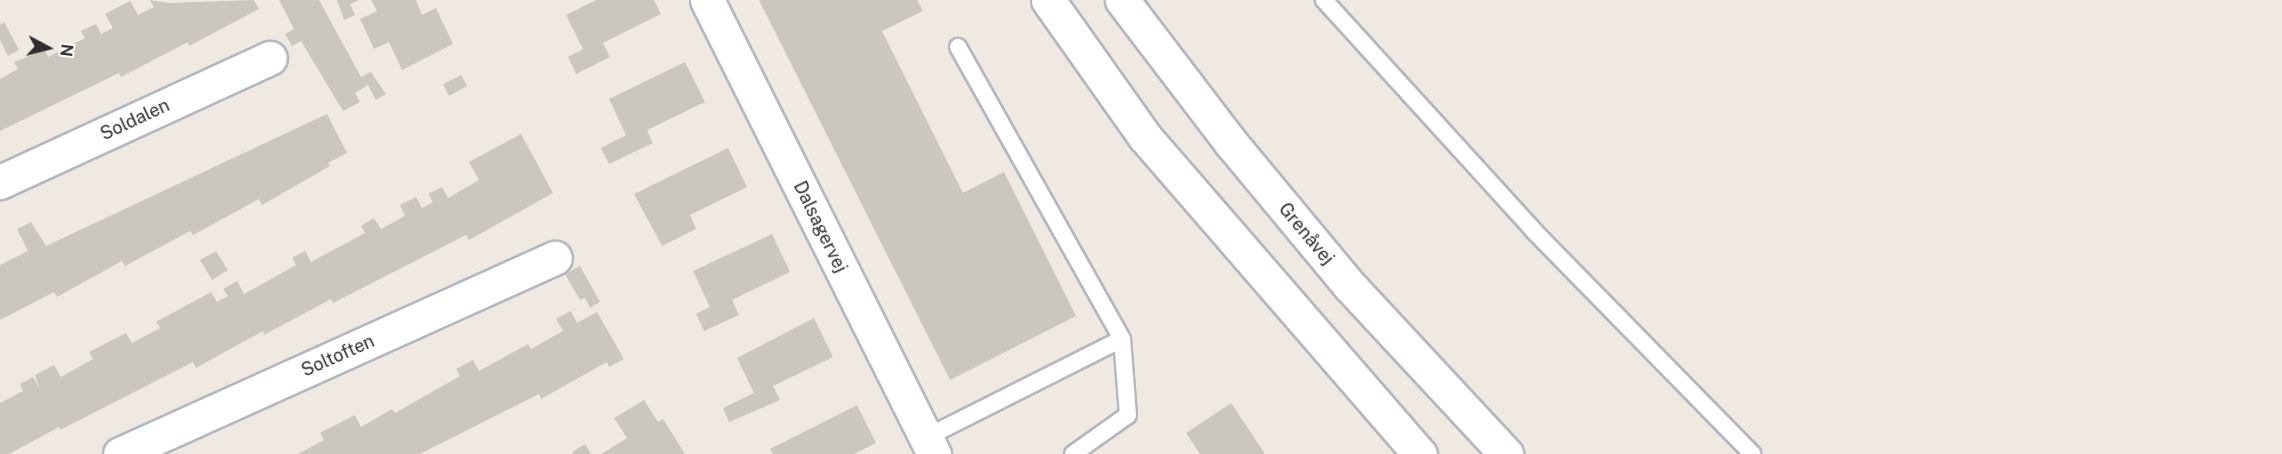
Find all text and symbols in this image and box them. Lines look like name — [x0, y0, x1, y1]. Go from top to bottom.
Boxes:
north arrow — [18, 18, 78, 78]
text: N — [56, 43, 77, 58]
street label: Soldalen — [97, 95, 173, 145]
street label: Dalsagervej — [789, 178, 851, 276]
street label: Grenåvej — [1274, 199, 1338, 269]
street label: Soltoften — [298, 330, 378, 382]

